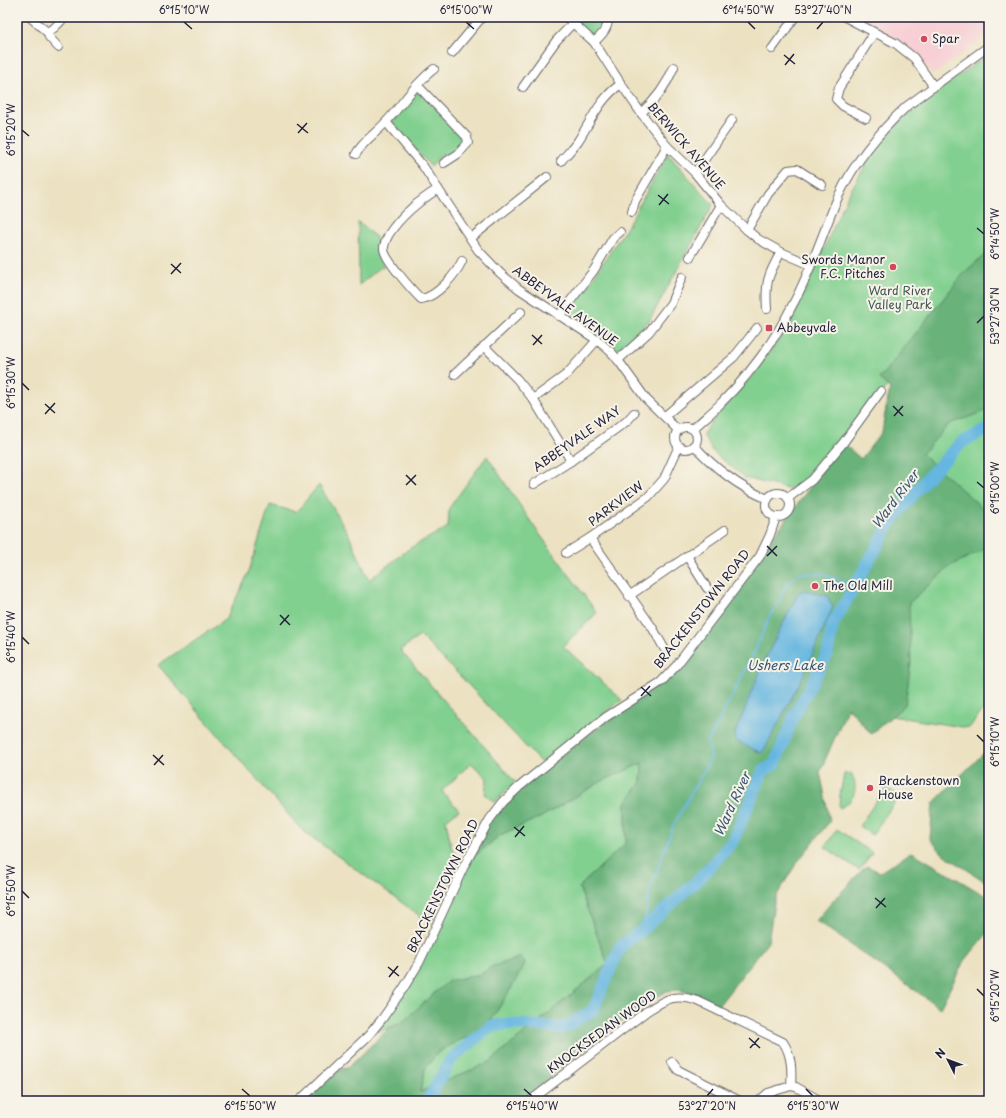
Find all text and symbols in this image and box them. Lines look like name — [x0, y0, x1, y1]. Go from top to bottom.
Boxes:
text: 6°15'10"W — [159, 2, 210, 17]
text: 6°15'00"W — [439, 2, 493, 17]
text: 6°14'50"W — [722, 2, 775, 17]
text: 53°27'40"N — [794, 2, 852, 17]
place label: Spar — [932, 29, 960, 47]
marker: Spar — [919, 34, 929, 44]
street label: BERWICK AVENUE — [644, 98, 730, 193]
text: 6°15'20"W — [3, 103, 18, 156]
text: 6°14'50"W — [987, 207, 1002, 260]
place label: Swords Manor F.C. Pitches — [801, 250, 886, 282]
street label: ABBEYVALE AVENUE — [509, 261, 622, 350]
marker: Swords Manor F.C. Pitches — [888, 262, 898, 272]
park label: Ward River Valley Park — [868, 281, 932, 313]
text: 53°27'30"N — [987, 287, 1002, 345]
place label: Abbeyvale — [777, 318, 837, 336]
marker: Abbeyvale — [764, 323, 774, 333]
text: 6°15'30"W — [3, 356, 18, 409]
street label: ABBEYVALE WAY — [529, 401, 624, 475]
text: 6°15'00"W — [987, 461, 1002, 515]
water label: Ward River — [866, 464, 924, 532]
street label: PARKVIEW — [584, 476, 647, 530]
street label: BRACKENSTOWN ROAD — [649, 545, 754, 672]
place label: The Old Mill — [823, 576, 892, 594]
marker: The Old Mill — [810, 581, 820, 591]
text: 6°15'40"W — [3, 610, 18, 663]
water label: Ushers Lake — [747, 655, 824, 674]
text: 6°15'10"W — [987, 716, 1002, 767]
water label: Ward River — [709, 767, 756, 839]
place label: Brackenstown House — [878, 771, 959, 803]
marker: Brackenstown House — [865, 783, 875, 793]
street label: BRACKENSTOWN ROAD — [402, 816, 482, 956]
text: 6°15'50"W — [3, 864, 18, 917]
text: 6°15'20"W — [987, 969, 1002, 1022]
street label: KNOCKSEDAN WOOD — [543, 985, 660, 1077]
north arrow — [928, 1040, 968, 1080]
text: N — [931, 1044, 950, 1062]
text: 6°15'50"W — [224, 1098, 277, 1113]
text: 6°15'40"W — [506, 1098, 559, 1113]
text: 53°27'20"N — [678, 1098, 736, 1113]
text: 6°15'30"W — [787, 1098, 840, 1113]

